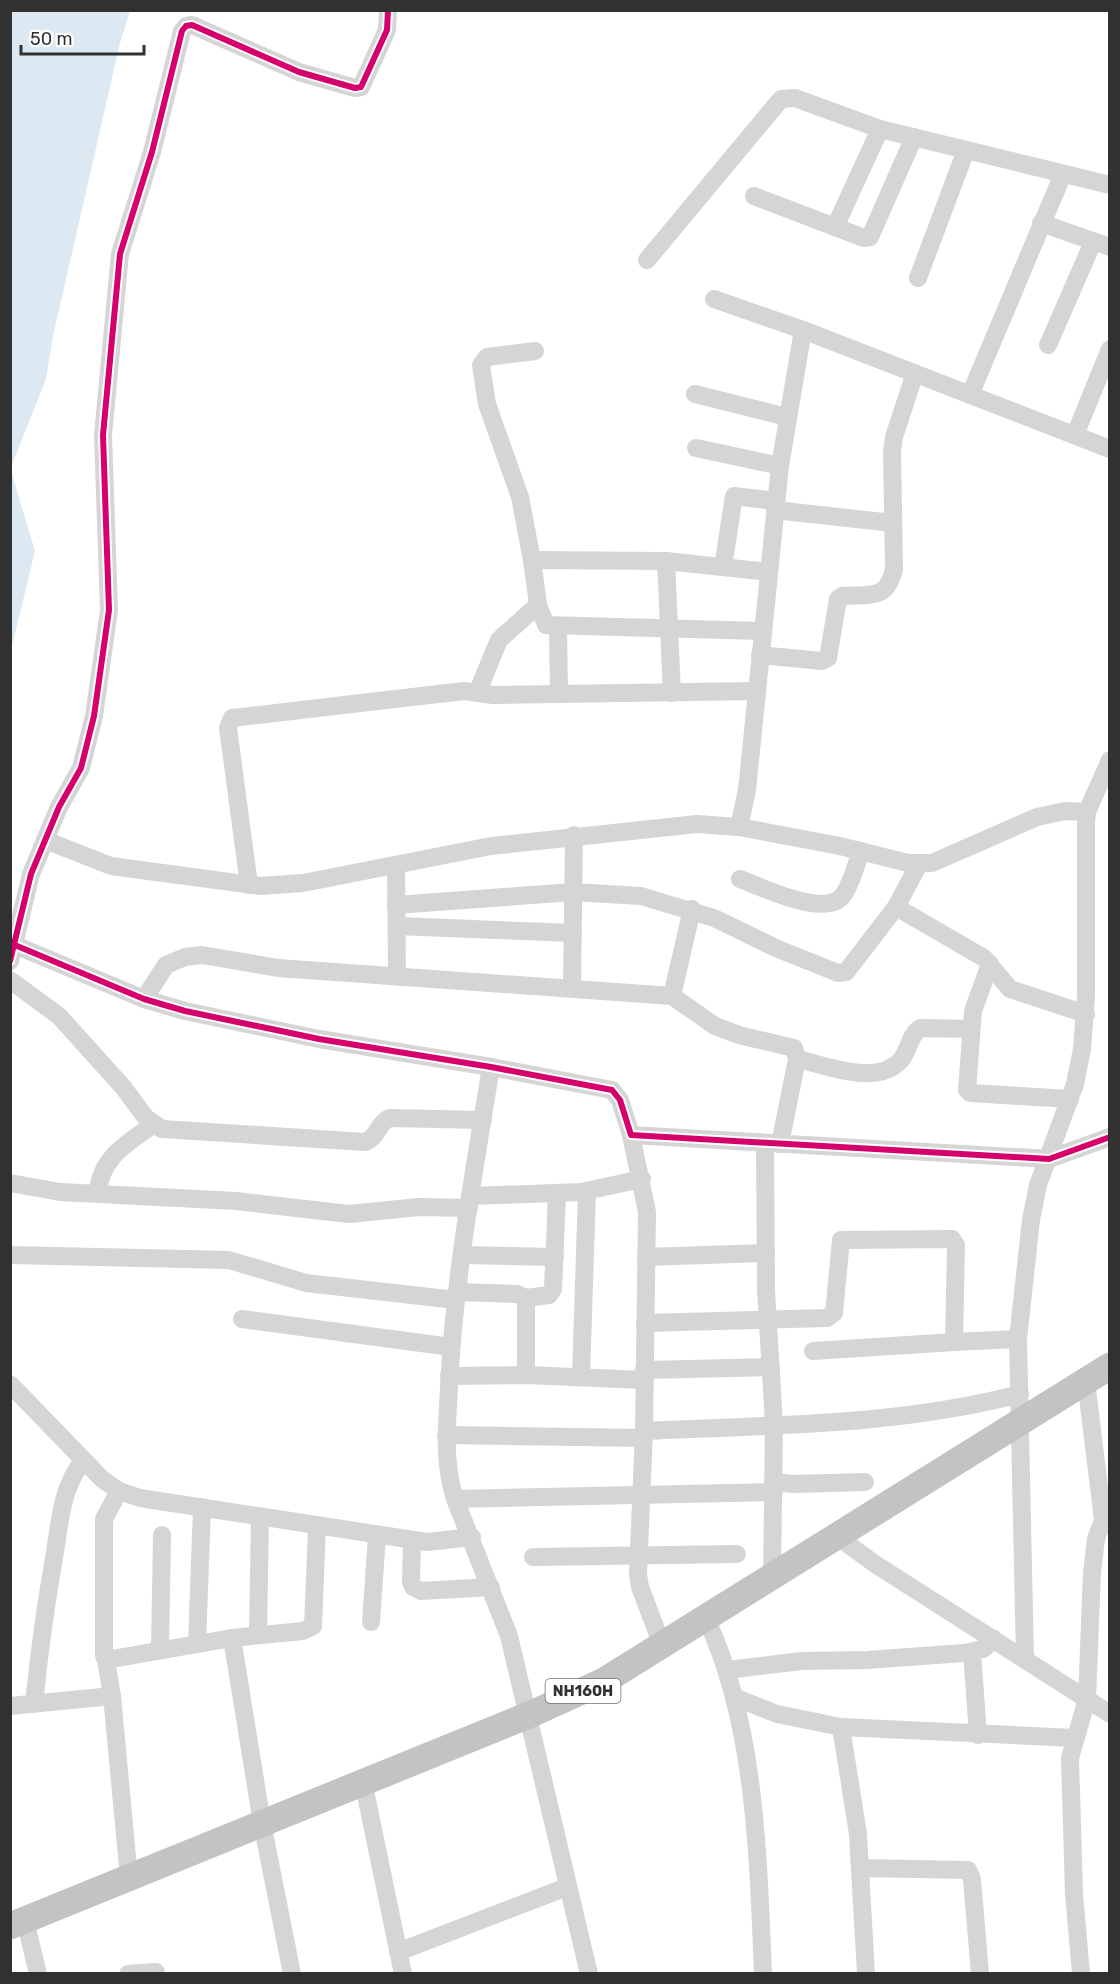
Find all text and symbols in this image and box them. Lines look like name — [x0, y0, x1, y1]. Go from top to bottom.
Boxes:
scale bar — [21, 18, 144, 56]
text: 50 m — [30, 28, 73, 50]
road number: NH160H — [546, 1679, 620, 1703]

